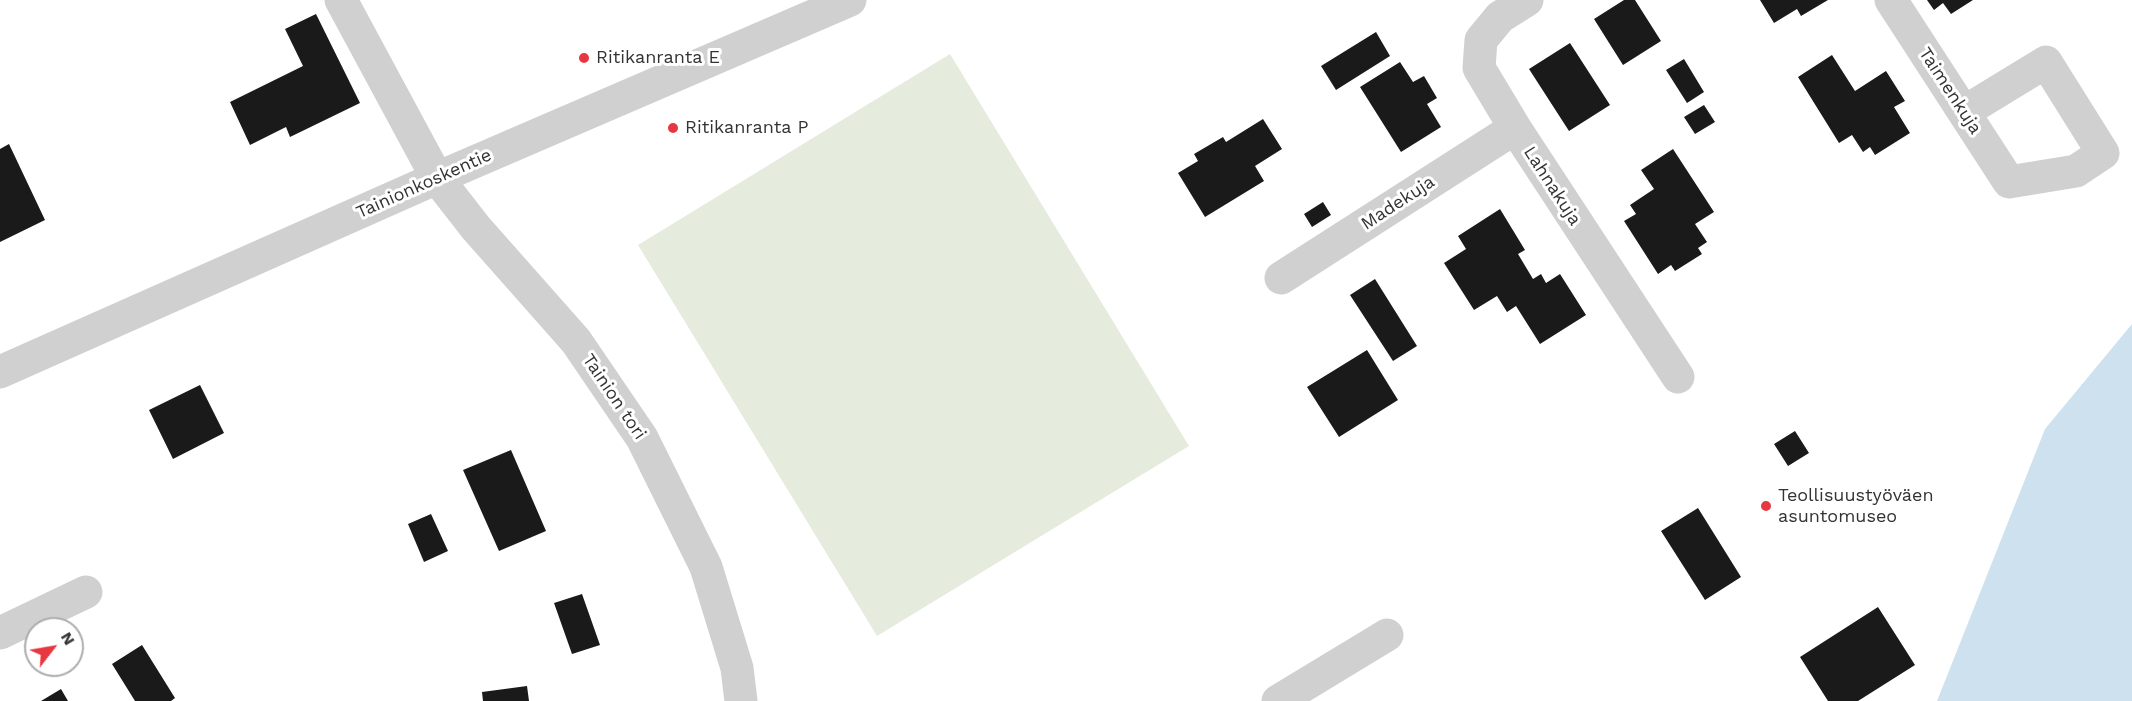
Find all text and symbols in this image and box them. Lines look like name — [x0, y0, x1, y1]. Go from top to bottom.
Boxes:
street label: Taimenkuja — [1914, 44, 1986, 138]
place label: Ritikanranta E — [596, 47, 720, 69]
marker: Ritikanranta E — [577, 51, 591, 65]
place label: Ritikanranta P — [685, 117, 808, 139]
marker: Ritikanranta P — [666, 121, 680, 135]
street label: Lahnakuja — [1519, 142, 1585, 230]
street label: Tainionkoskentie — [353, 144, 495, 224]
street label: Madekuja — [1357, 171, 1439, 235]
street label: Tainion tori — [578, 350, 650, 444]
place label: Teollisuustyöväen asuntomuseo — [1778, 485, 1934, 528]
marker: Teollisuustyöväen asuntomuseo — [1759, 499, 1773, 513]
north arrow — [24, 617, 84, 677]
text: N — [57, 629, 79, 648]

